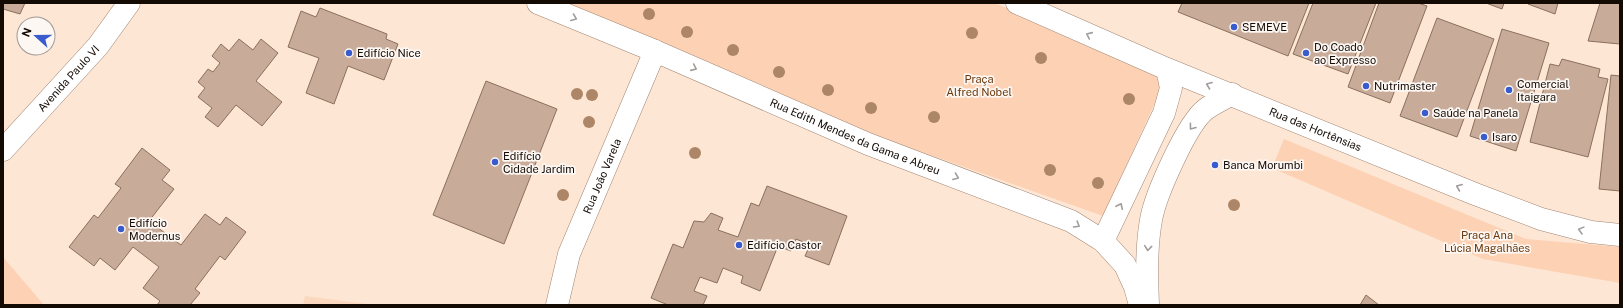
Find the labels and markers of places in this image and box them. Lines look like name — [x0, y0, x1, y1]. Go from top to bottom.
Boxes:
place label: SEMEVE — [1242, 21, 1287, 33]
marker: SEMEVE — [1229, 22, 1239, 32]
place label: Do Coado ao Expresso — [1314, 41, 1376, 66]
place label: Edifício Nice — [357, 47, 421, 59]
marker: Edifício Nice — [344, 48, 354, 58]
marker: Do Coado ao Expresso — [1301, 48, 1311, 58]
place label: Comercial Itaigara — [1517, 78, 1569, 103]
place label: Nutrimaster — [1374, 80, 1436, 92]
marker: Nutrimaster — [1361, 81, 1371, 91]
marker: Comercial Itaigara — [1504, 85, 1514, 95]
place label: Saúde na Panela — [1433, 107, 1518, 119]
marker: Saúde na Panela — [1420, 108, 1430, 118]
place label: Isaro — [1492, 131, 1517, 143]
marker: Isaro — [1479, 132, 1489, 142]
place label: Edifício Cidade Jardim — [503, 150, 575, 175]
marker: Edifício Cidade Jardim — [490, 157, 500, 167]
place label: Banca Morumbi — [1223, 159, 1303, 171]
marker: Banca Morumbi — [1210, 160, 1220, 170]
place label: Edifício Modernus — [129, 217, 181, 242]
marker: Edifício Modernus — [116, 224, 126, 234]
place label: Edifício Castor — [747, 239, 821, 251]
marker: Edifício Castor — [734, 240, 744, 250]

